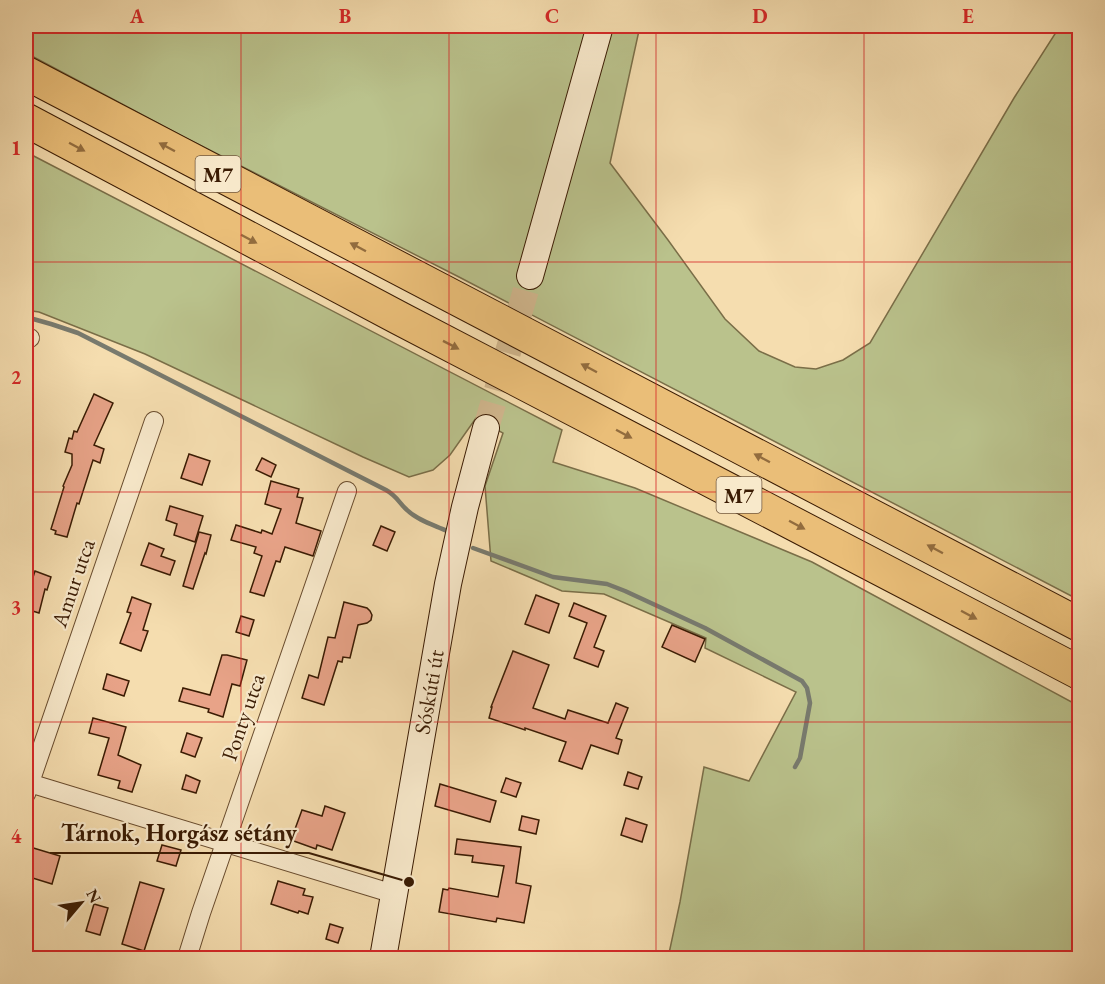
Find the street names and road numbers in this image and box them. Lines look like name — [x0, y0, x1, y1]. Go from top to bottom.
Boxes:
road number: M7 — [196, 156, 240, 192]
road number: M7 — [716, 477, 762, 513]
street label: Amur utca — [44, 535, 102, 632]
street label: Sóskúti út — [407, 647, 451, 737]
street label: Ponty utca — [215, 669, 271, 764]

